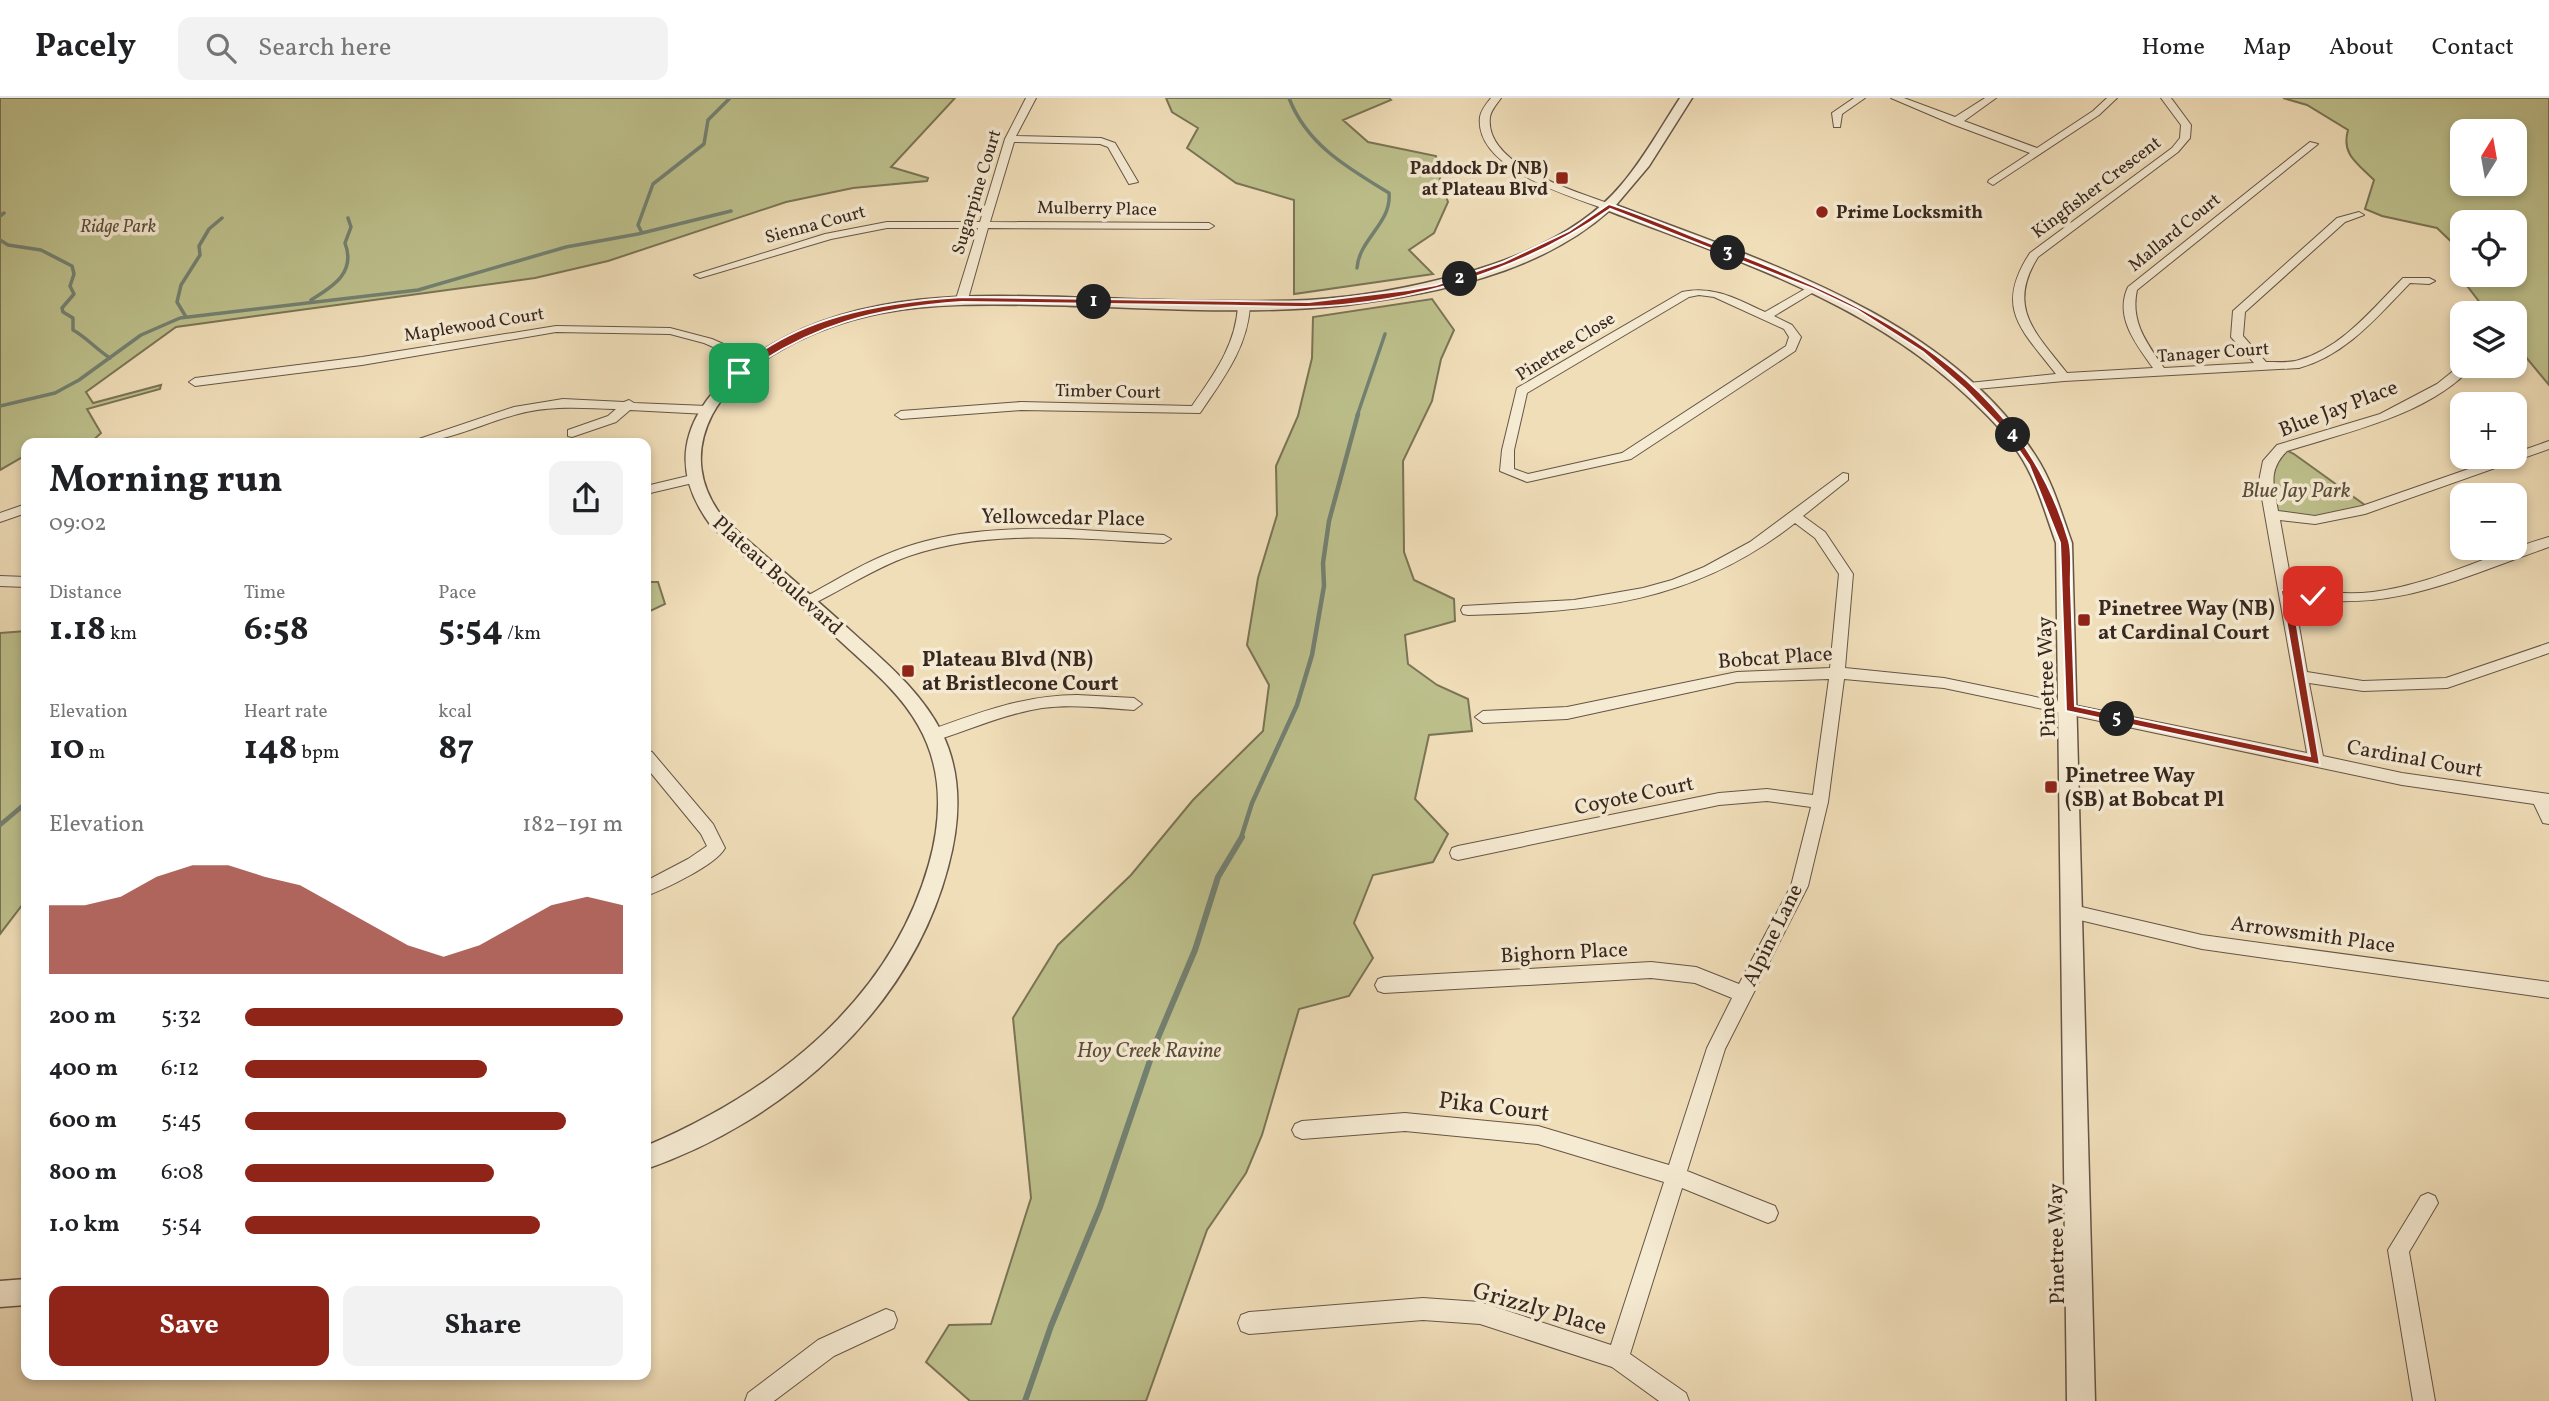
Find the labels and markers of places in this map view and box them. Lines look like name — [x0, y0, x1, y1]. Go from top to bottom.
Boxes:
place label: Paddock Dr (NB) at Plateau Blvd — [1410, 157, 1548, 203]
marker: Paddock Dr (NB) at Plateau Blvd — [1554, 170, 1570, 186]
place label: Prime Locksmith — [1836, 201, 1983, 226]
marker: Prime Locksmith — [1814, 204, 1830, 220]
pin: 3 — [1710, 236, 1746, 270]
pin: 2 — [1442, 262, 1478, 296]
pin: 1 — [1076, 284, 1112, 320]
pin — [709, 343, 769, 403]
pin: 4 — [1996, 418, 2030, 452]
pin — [2283, 566, 2343, 626]
place label: Pinetree Way (NB) at Cardinal Court — [2098, 595, 2275, 648]
marker: Pinetree Way (NB) at Cardinal Court — [2076, 612, 2092, 628]
place label: Plateau Blvd (NB) at Bristlecone Court — [922, 646, 1118, 699]
marker: Plateau Blvd (NB) at Bristlecone Court — [900, 663, 916, 679]
pin: 5 — [2100, 702, 2134, 736]
place label: Pinetree Way (SB) at Bobcat Pl — [2065, 762, 2224, 815]
marker: Pinetree Way (SB) at Bobcat Pl — [2043, 779, 2059, 795]

